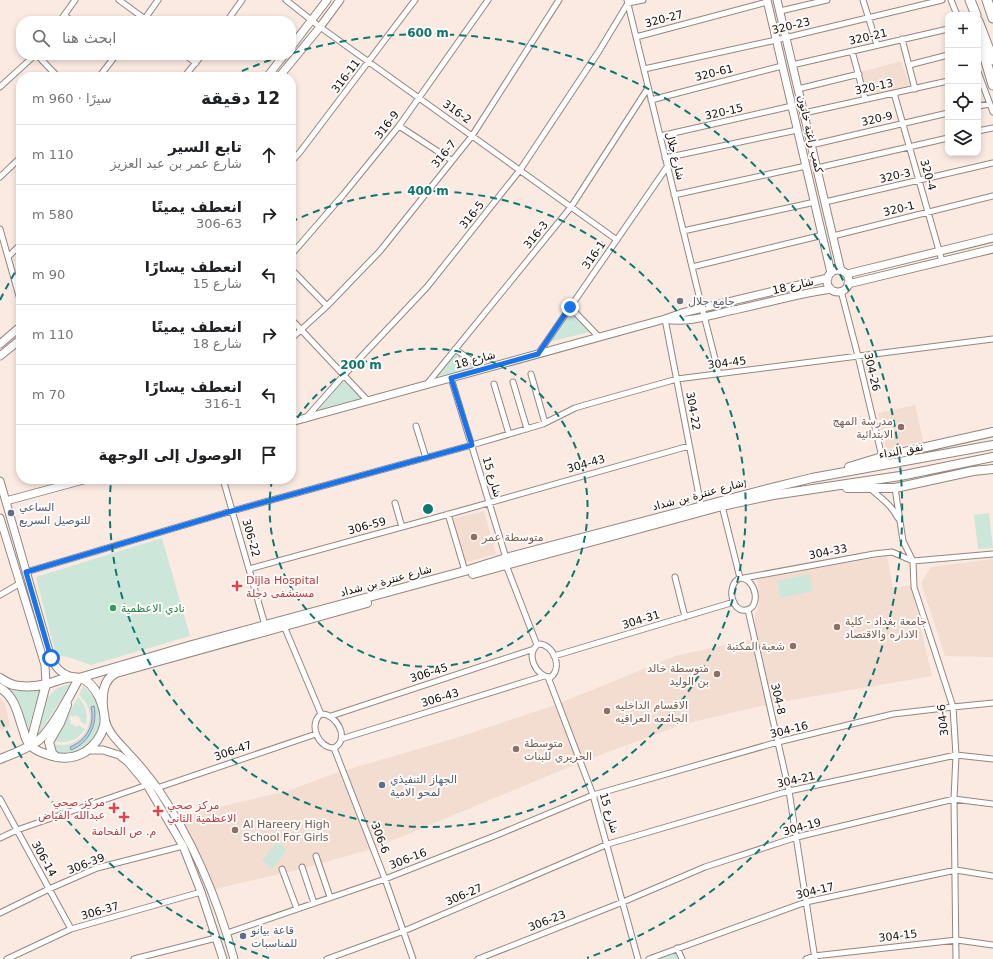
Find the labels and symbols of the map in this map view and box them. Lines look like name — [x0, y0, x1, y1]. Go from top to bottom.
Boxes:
street label: 320-27 — [643, 8, 685, 30]
street label: 320-23 — [771, 15, 811, 37]
text: 600 m — [407, 26, 449, 40]
street label: 320-21 — [848, 26, 888, 48]
street label: 316-11 — [329, 57, 363, 95]
street label: 320-61 — [694, 62, 734, 84]
street label: 320-13 — [854, 77, 894, 97]
street label: كمب راغبة خاتون — [795, 94, 825, 175]
street label: 316-2 — [440, 97, 474, 127]
street label: 320-15 — [704, 101, 744, 123]
street label: 316-9 — [372, 108, 402, 142]
street label: 320-9 — [860, 109, 894, 129]
street label: شارع جلال — [663, 131, 687, 181]
street label: 316-7 — [429, 137, 459, 171]
street label: 320-4 — [917, 158, 939, 192]
street label: 320-3 — [878, 166, 912, 186]
text: 400 m — [407, 184, 449, 198]
street label: 316-5 — [457, 198, 487, 232]
street label: 320-1 — [882, 199, 916, 219]
street label: 316-3 — [521, 218, 551, 252]
street label: 316-1 — [580, 238, 608, 272]
street label: شارع 18 — [771, 275, 815, 297]
place label: جامع جلال — [688, 295, 735, 308]
marker: جامع جلال — [675, 296, 685, 306]
route end — [561, 298, 579, 316]
street label: شارع 18 — [453, 348, 497, 372]
street label: 304-26 — [861, 352, 883, 392]
street label: 304-45 — [707, 354, 747, 372]
text: 200 m — [340, 358, 382, 372]
street label: 304-22 — [683, 391, 703, 431]
place label: مدرسة المهج الابتدائية — [832, 415, 893, 441]
marker: مدرسة المهج الابتدائية — [896, 422, 906, 432]
street label: نفق النداء — [878, 440, 925, 463]
street label: 304-43 — [565, 452, 607, 476]
street label: شارع 15 — [480, 455, 504, 499]
street label: شارع عنترة بن شداد — [651, 477, 745, 513]
place label: الساعي للتوصيل السريع — [19, 501, 91, 527]
centre of rings — [421, 502, 435, 516]
marker: الساعي للتوصيل السريع — [6, 508, 16, 518]
street label: 306-59 — [346, 515, 388, 537]
street label: 306-22 — [239, 517, 263, 559]
place label: متوسطة عمر — [481, 531, 544, 544]
marker: متوسطة عمر — [469, 532, 479, 542]
street label: 304-33 — [808, 542, 848, 562]
street label: شارع عنترة بن شداد — [339, 563, 433, 599]
place label: Dijla Hospital مستشفى دجلة — [246, 574, 319, 600]
marker: Dijla Hospital مستشفى دجلة — [231, 580, 243, 592]
place label: نادي الاعظمية — [121, 602, 185, 615]
marker: نادي الاعظمية — [108, 603, 118, 613]
street label: 304-31 — [620, 608, 662, 632]
place label: جامعة بغداد - كلية الاداره والاقتصاد — [845, 615, 927, 641]
marker: جامعة بغداد - كلية الاداره والاقتصاد — [832, 622, 842, 632]
place label: شعبة المكتبة — [726, 640, 785, 653]
marker: شعبة المكتبة — [788, 641, 798, 651]
route start — [42, 649, 60, 667]
street label: 306-45 — [408, 661, 450, 685]
place label: متوسطة خالد بن الوليد — [647, 662, 709, 688]
marker: متوسطة خالد بن الوليد — [712, 669, 722, 679]
street label: 304-8 — [768, 682, 788, 716]
street label: 306-43 — [419, 686, 461, 710]
place label: الاقسام الداخليه الجامعه العراقيه — [615, 699, 688, 725]
street label: 304-6 — [935, 703, 951, 737]
marker: الاقسام الداخليه الجامعه العراقيه — [602, 706, 612, 716]
street label: 304-16 — [769, 719, 809, 741]
place label: متوسطة الحريري للبنات — [524, 737, 592, 763]
street label: 306-47 — [212, 739, 254, 763]
marker: متوسطة الحريري للبنات — [511, 744, 521, 754]
street label: 304-21 — [776, 769, 816, 791]
place label: الجهاز التنفيذي لمحو الامية — [390, 773, 457, 799]
marker: الجهاز التنفيذي لمحو الامية — [377, 780, 387, 790]
street label: شارع 15 — [597, 791, 621, 835]
place label: مركز صحي عبدالله الفياض — [38, 796, 105, 822]
place label: مركز صحي الاعظمية الثاني — [167, 799, 236, 825]
marker: مركز صحي عبدالله الفياض — [108, 802, 120, 814]
marker: مركز صحي الاعظمية الثاني — [152, 805, 164, 817]
marker: م. ص الفحامة — [118, 811, 130, 823]
street label: 304-19 — [781, 816, 823, 838]
place label: Al Hareery High School For Girls — [243, 818, 330, 844]
street label: 306-6 — [368, 821, 392, 855]
place label: م. ص الفحامة — [92, 825, 156, 838]
marker: Al Hareery High School For Girls — [230, 825, 240, 835]
street label: 306-14 — [29, 839, 59, 879]
street label: 306-16 — [387, 846, 429, 872]
street label: 306-39 — [65, 851, 107, 877]
street label: 304-17 — [795, 880, 835, 902]
street label: 306-27 — [444, 881, 484, 909]
street label: 306-37 — [79, 899, 121, 923]
street label: 306-23 — [526, 908, 568, 934]
place label: قاعة بيانو للمناسبات — [250, 924, 297, 950]
street label: 304-15 — [878, 927, 918, 945]
marker: قاعة بيانو للمناسبات — [238, 931, 248, 941]

